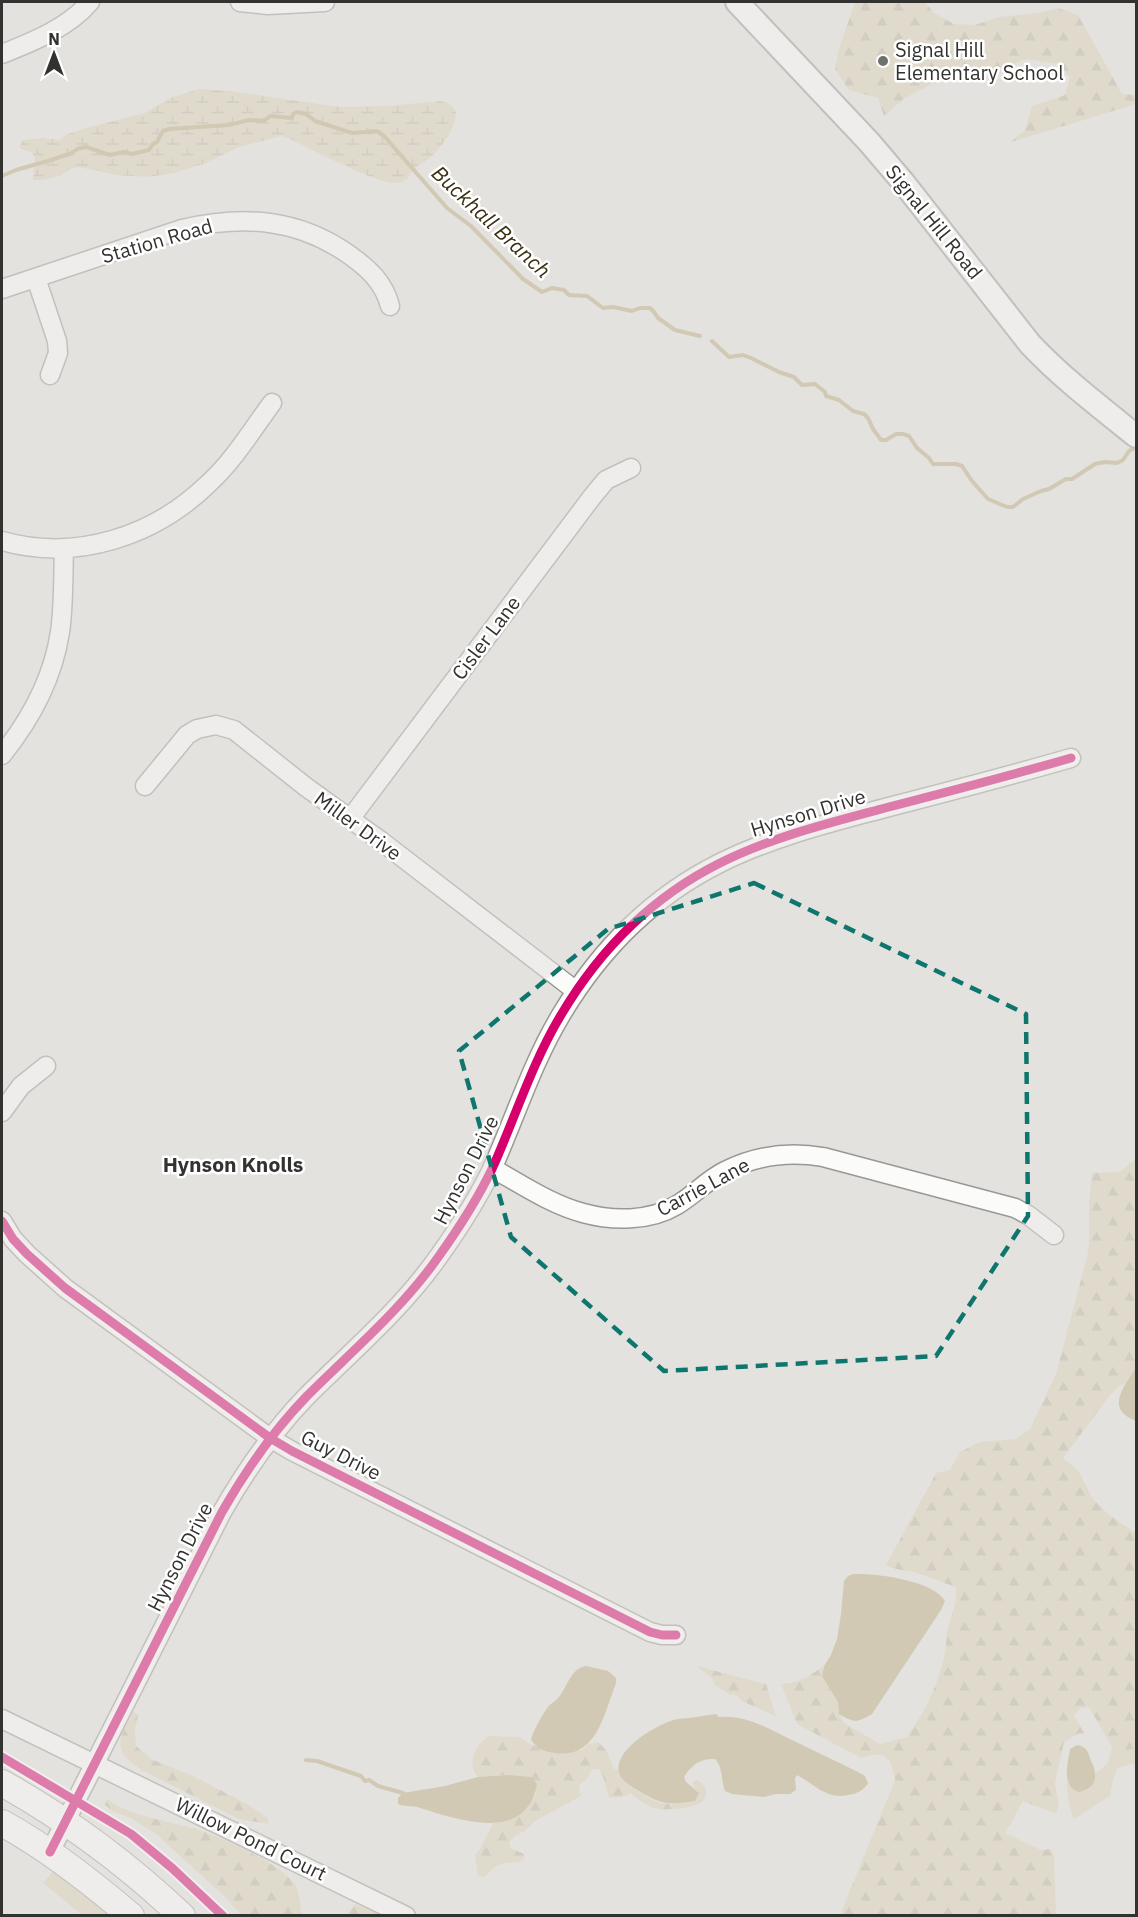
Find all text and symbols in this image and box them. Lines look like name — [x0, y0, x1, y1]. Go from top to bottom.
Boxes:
north arrow — [24, 24, 84, 84]
text: N — [48, 29, 60, 49]
place label: Signal Hill Elementary School — [895, 36, 1064, 86]
marker: Signal Hill Elementary School — [876, 54, 890, 68]
water label: Buckhall Branch — [426, 159, 557, 284]
street label: Signal Hill Road — [880, 159, 989, 285]
street label: Station Road — [98, 212, 216, 269]
street label: Cisler Lane — [445, 590, 526, 685]
street label: Hynson Drive — [747, 782, 869, 843]
street label: Miller Drive — [309, 785, 407, 866]
street label: Hynson Drive — [427, 1111, 505, 1229]
district label: Hynson Knolls — [163, 1150, 303, 1178]
street label: Carrie Lane — [652, 1151, 754, 1222]
street label: Guy Drive — [297, 1423, 386, 1486]
street label: Hynson Drive — [141, 1498, 219, 1616]
street label: Willow Pond Court — [171, 1790, 331, 1887]

